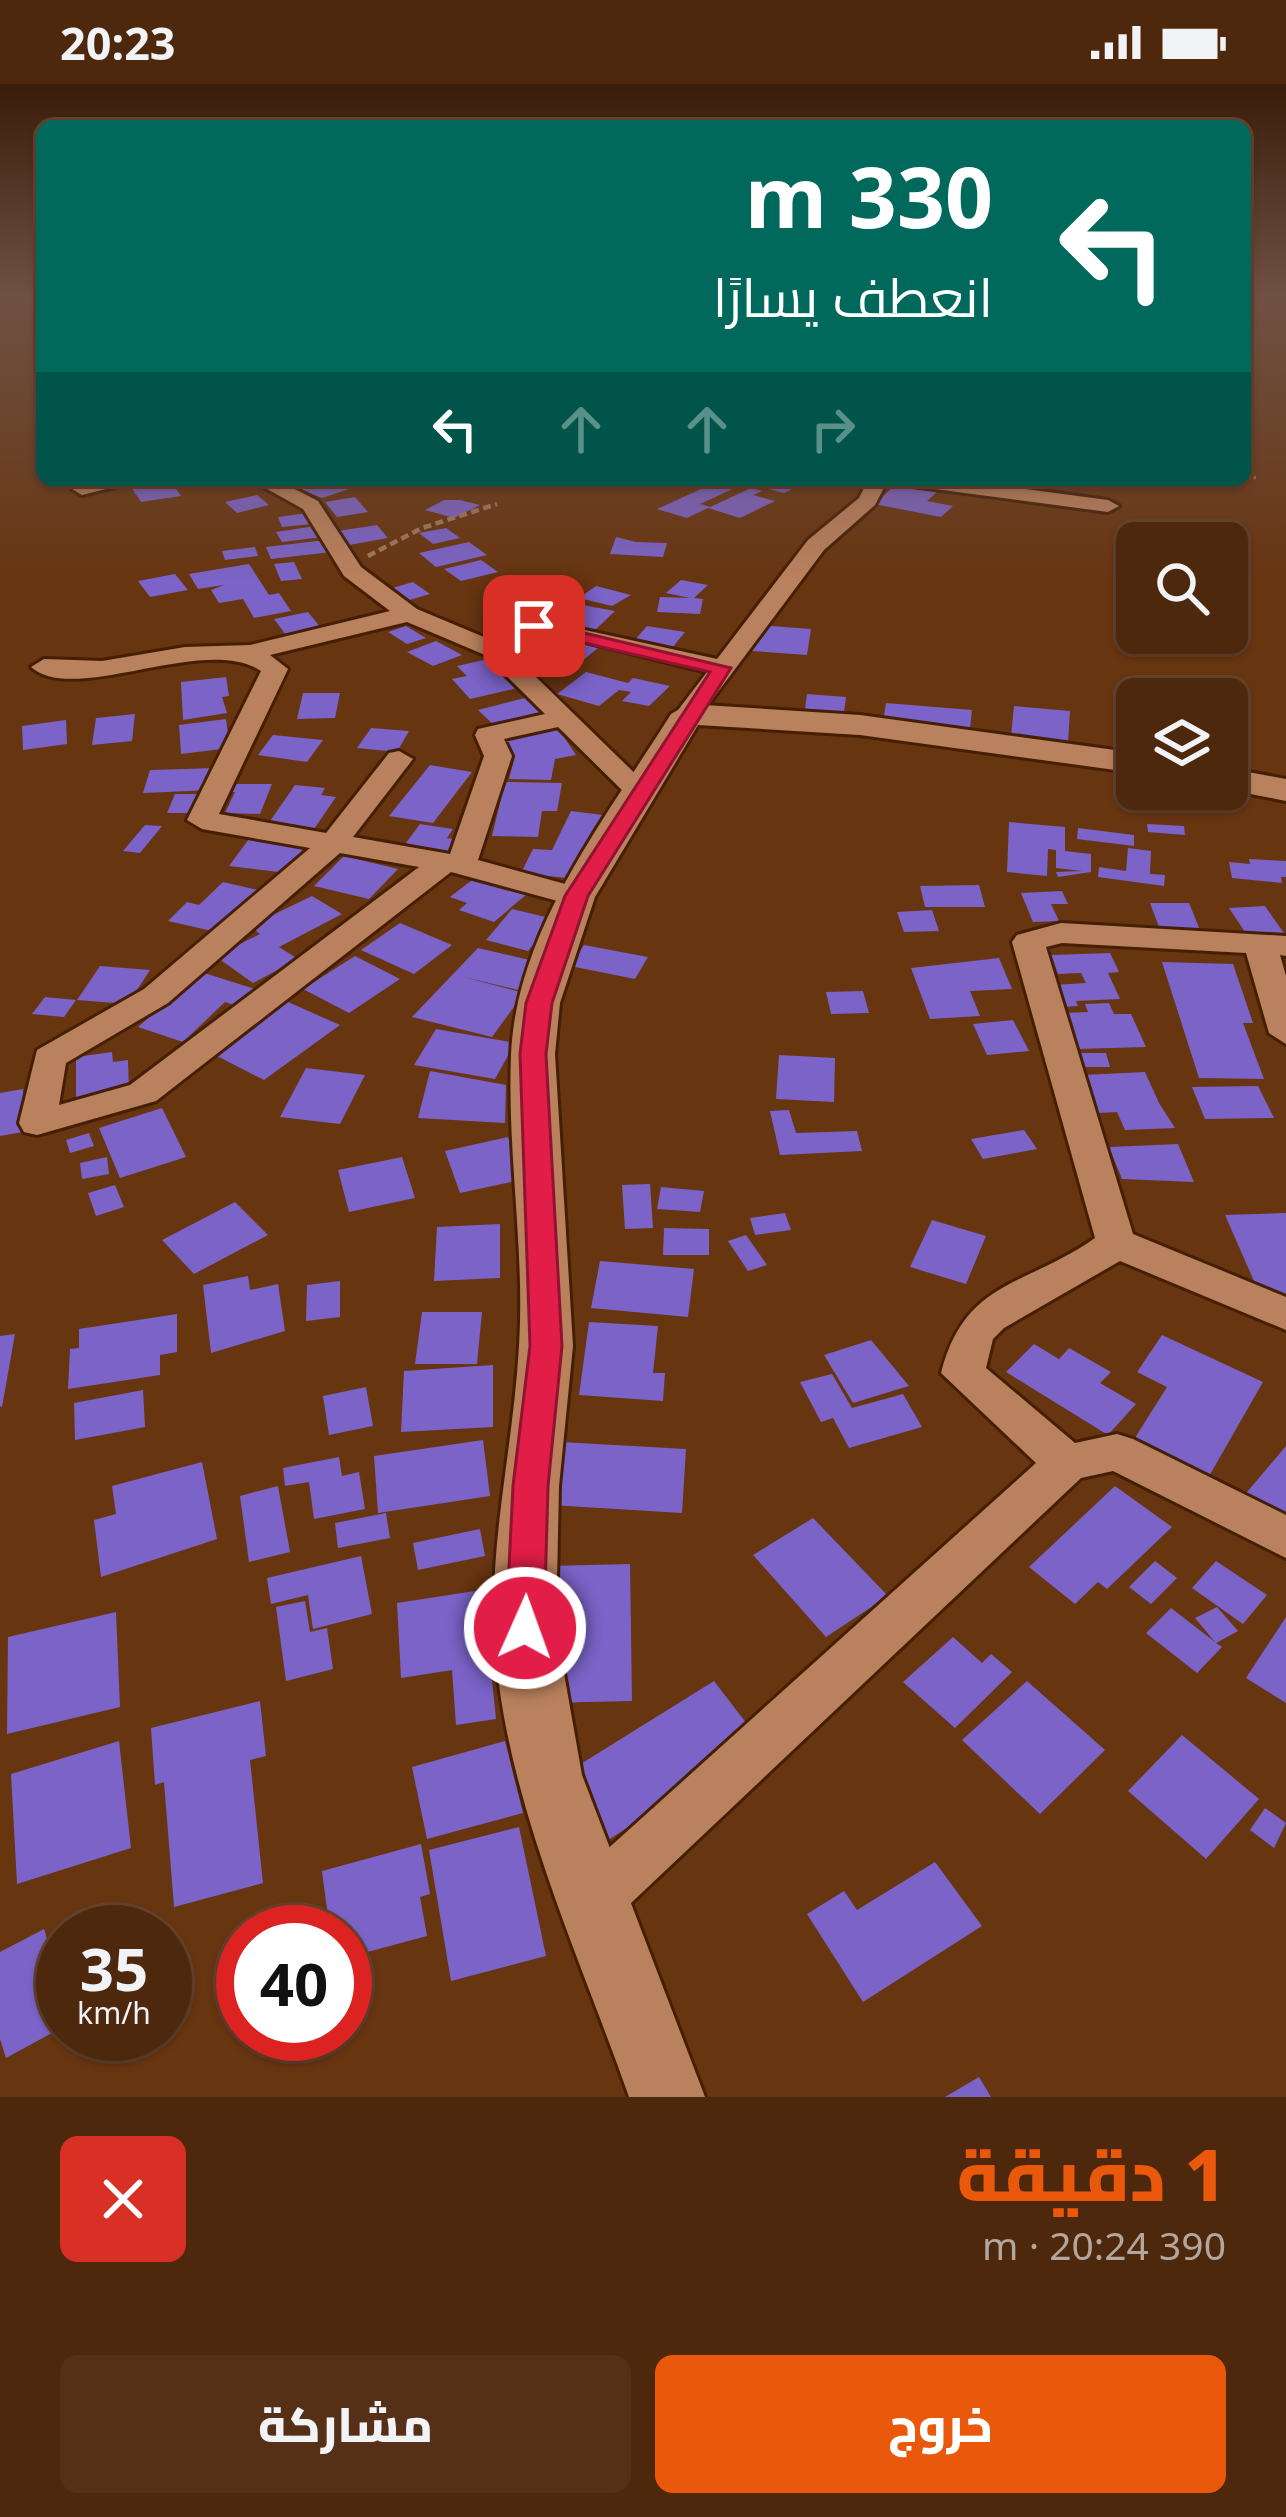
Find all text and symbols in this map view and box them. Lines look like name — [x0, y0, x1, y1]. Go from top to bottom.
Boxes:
text: 20:23 — [60, 12, 176, 73]
text: 330 m — [745, 138, 993, 253]
icon: left — [1035, 168, 1191, 324]
text: انعطف يسارًا — [713, 259, 993, 333]
icon: left — [422, 396, 488, 462]
icon: ahead — [548, 396, 614, 462]
icon: ahead — [674, 396, 740, 462]
icon: right — [800, 396, 866, 462]
map controls — [1116, 522, 1248, 810]
button: search — [1116, 522, 1248, 654]
pin — [483, 575, 585, 677]
icon: arrive — [501, 593, 567, 659]
button: layers — [1116, 678, 1248, 810]
position arrow — [462, 1565, 588, 1691]
speed limit sign: 40 — [216, 1905, 372, 2061]
text: 35 — [80, 1927, 148, 2009]
text: km/h — [77, 1992, 151, 2033]
text: 1 دقيقة — [957, 2124, 1226, 2222]
button: close — [60, 2136, 186, 2262]
text: 390 m · 20:24 — [982, 2218, 1226, 2271]
button: مشاركة — [60, 2355, 631, 2493]
button: خروج — [655, 2355, 1226, 2493]

